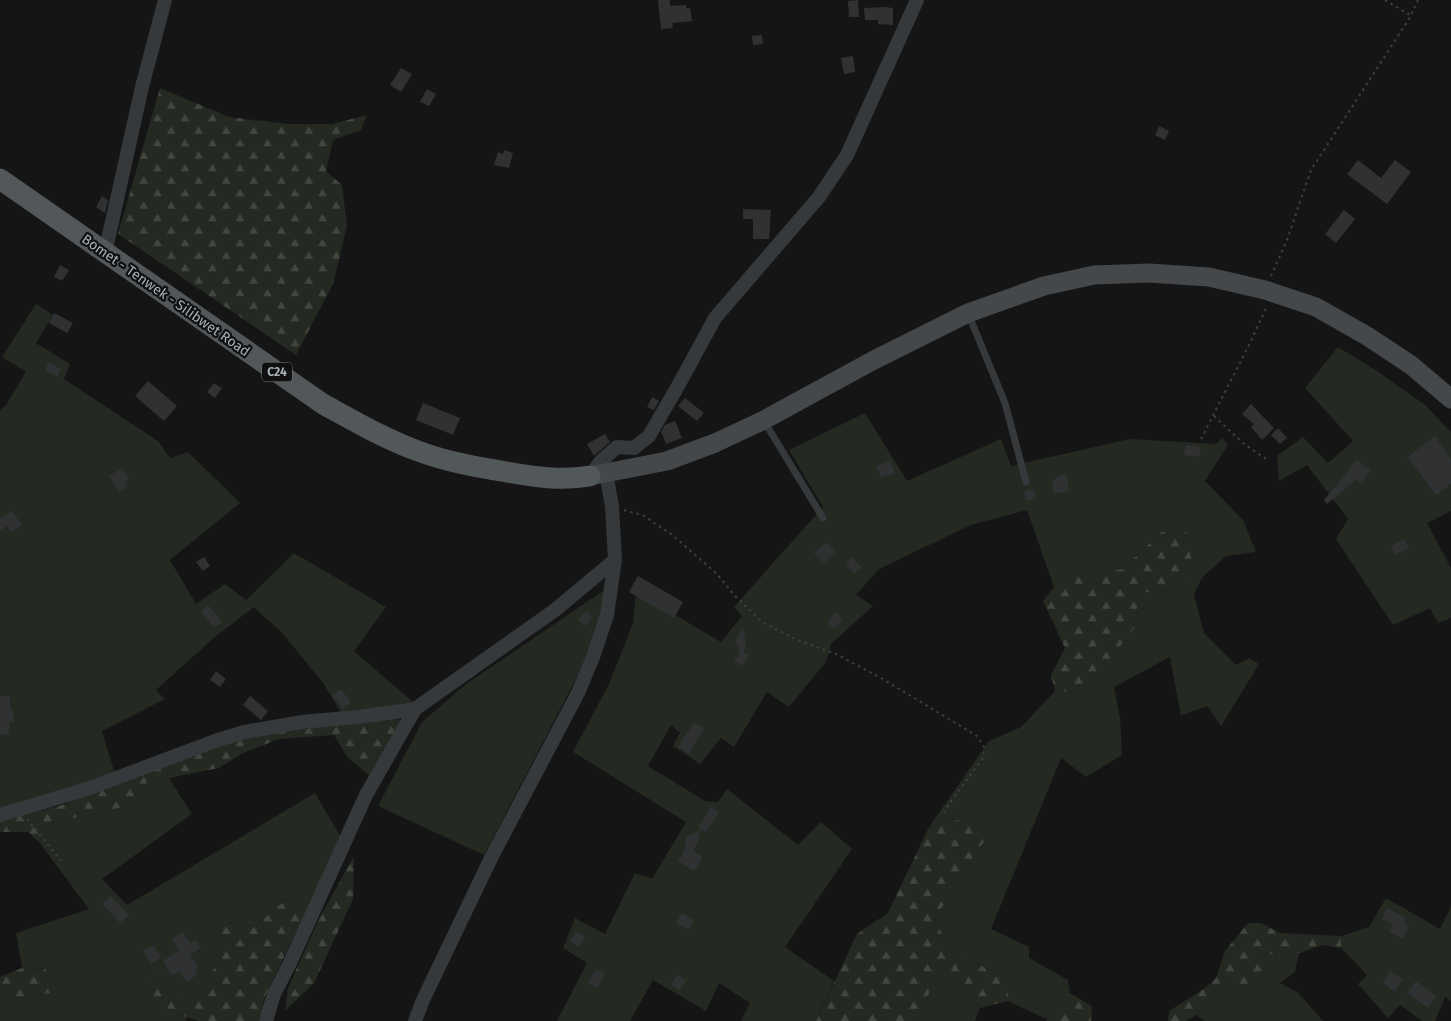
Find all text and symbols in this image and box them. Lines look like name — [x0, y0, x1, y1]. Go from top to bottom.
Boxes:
street label: Bomet - Tenwek - Silibwet Road — [78, 231, 253, 360]
road number: C24 — [262, 362, 292, 382]

